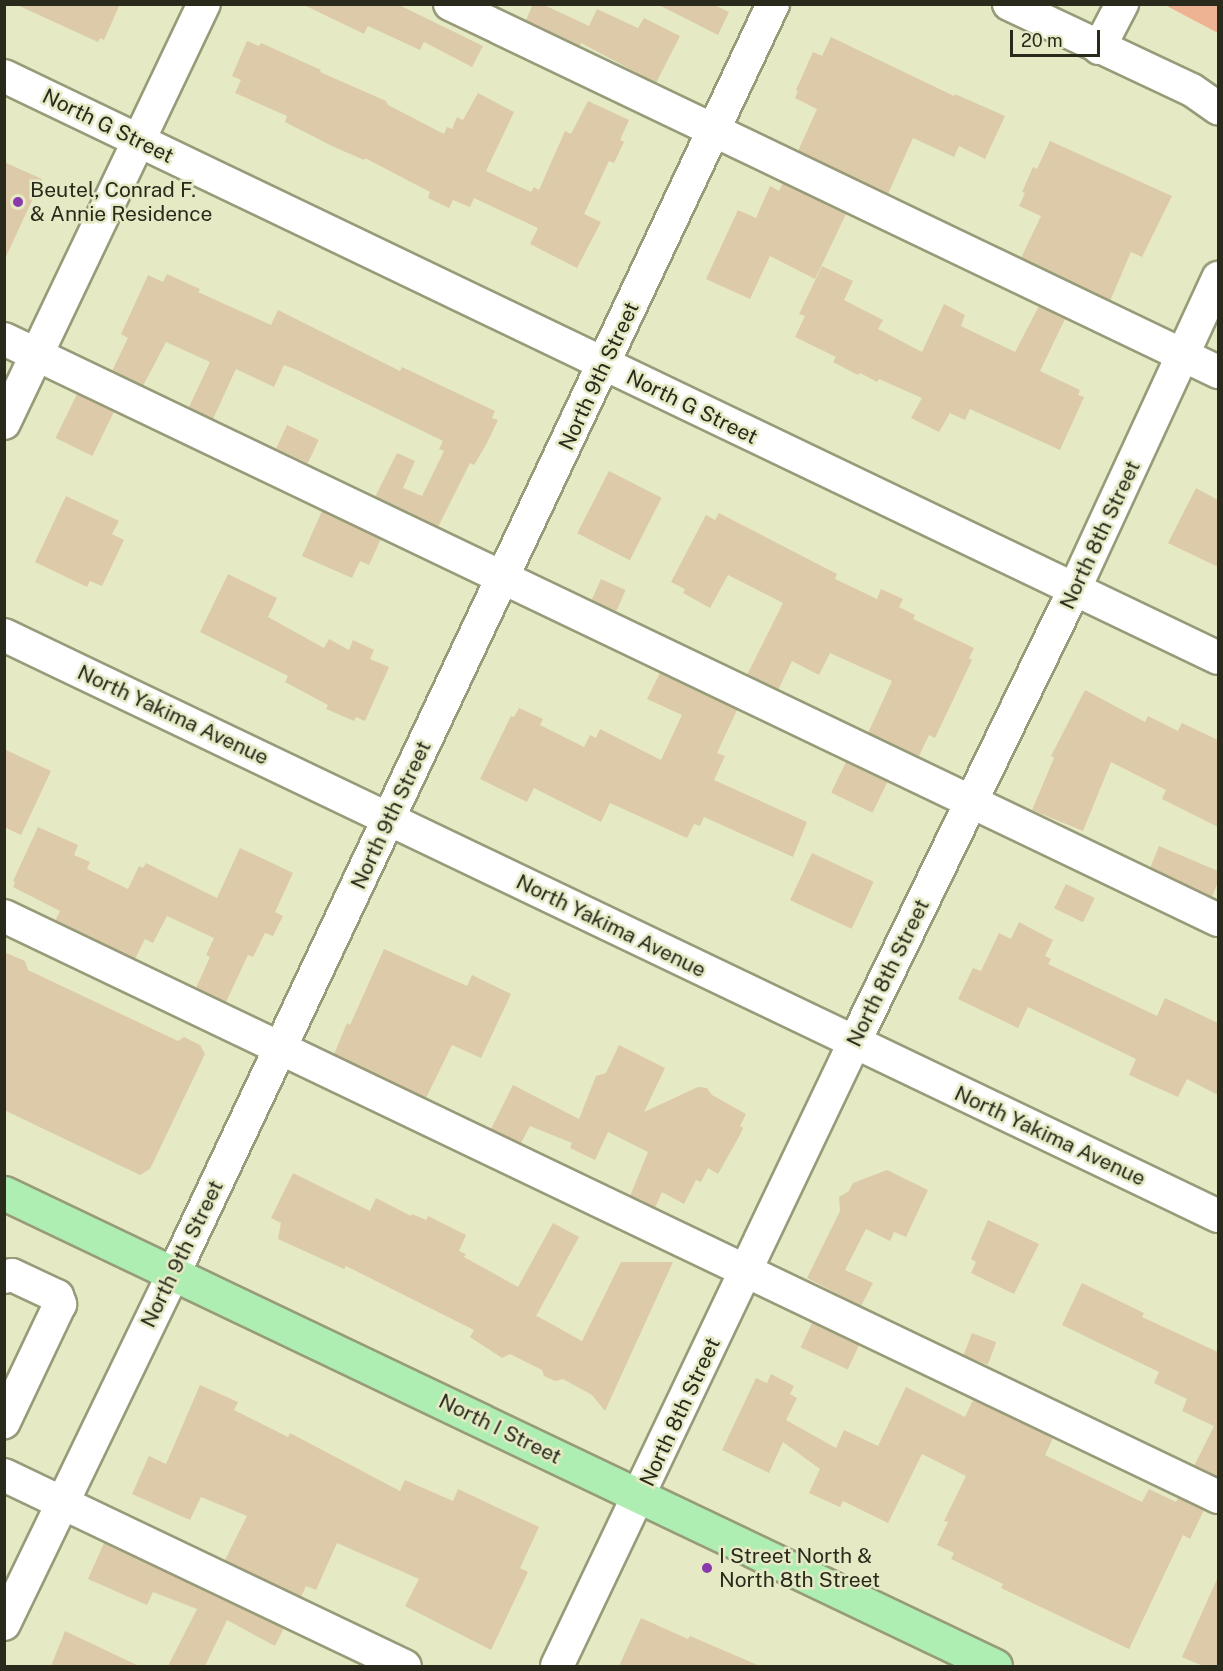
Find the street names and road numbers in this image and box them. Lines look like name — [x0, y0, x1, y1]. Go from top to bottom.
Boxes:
street label: North G Street — [38, 83, 178, 169]
street label: North 9th Street — [554, 298, 644, 454]
street label: North G Street — [622, 364, 762, 450]
street label: North 8th Street — [1055, 457, 1145, 613]
street label: North Yakima Avenue — [73, 660, 273, 770]
street label: North 9th Street — [346, 737, 436, 893]
street label: North Yakima Avenue — [512, 869, 710, 983]
street label: North 8th Street — [841, 895, 935, 1051]
street label: North Yakima Avenue — [950, 1081, 1150, 1191]
street label: North 9th Street — [135, 1176, 229, 1332]
street label: North 8th Street — [635, 1334, 725, 1490]
street label: North I Street — [435, 1388, 565, 1470]

